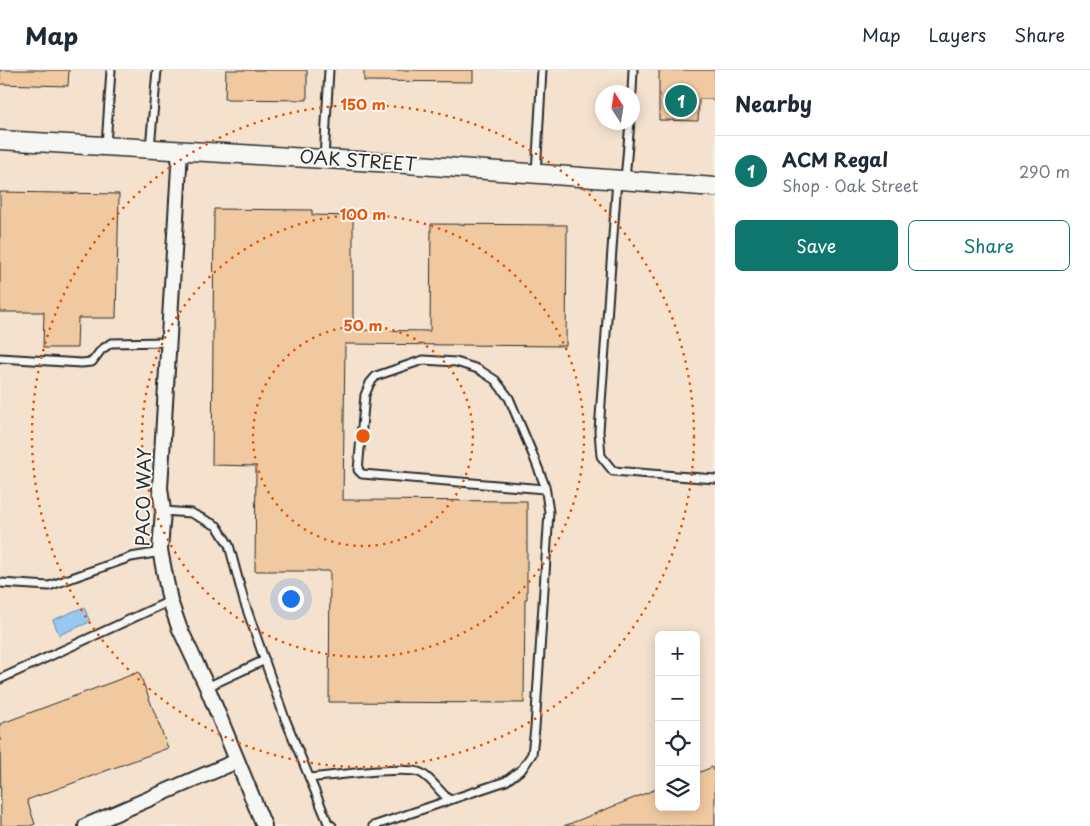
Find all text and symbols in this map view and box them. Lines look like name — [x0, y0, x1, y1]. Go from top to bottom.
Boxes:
text: Map — [25, 17, 78, 53]
text: Map — [862, 21, 901, 48]
text: Layers — [929, 21, 986, 48]
text: Share — [1014, 21, 1065, 48]
pin: 1 — [665, 82, 697, 120]
north arrow — [595, 85, 640, 130]
text: Nearby — [735, 87, 812, 119]
text: 150 m — [340, 92, 386, 115]
street label: OAK STREET — [299, 142, 418, 177]
text: ACM Regal — [782, 145, 888, 173]
text: 1 — [747, 159, 755, 183]
text: 290 m — [1019, 159, 1070, 183]
text: Shop · Oak Street — [782, 173, 918, 197]
text: 100 m — [340, 202, 386, 225]
button: Save — [735, 220, 898, 271]
button: Share — [908, 220, 1070, 271]
text: 50 m — [344, 313, 382, 336]
centre of rings — [354, 427, 372, 445]
street label: PACO WAY — [128, 447, 157, 547]
your location — [278, 586, 304, 612]
map controls — [655, 631, 700, 811]
button: + — [655, 631, 700, 676]
button: − — [655, 676, 700, 721]
button: locate — [655, 721, 700, 766]
button: layers — [655, 766, 700, 811]

